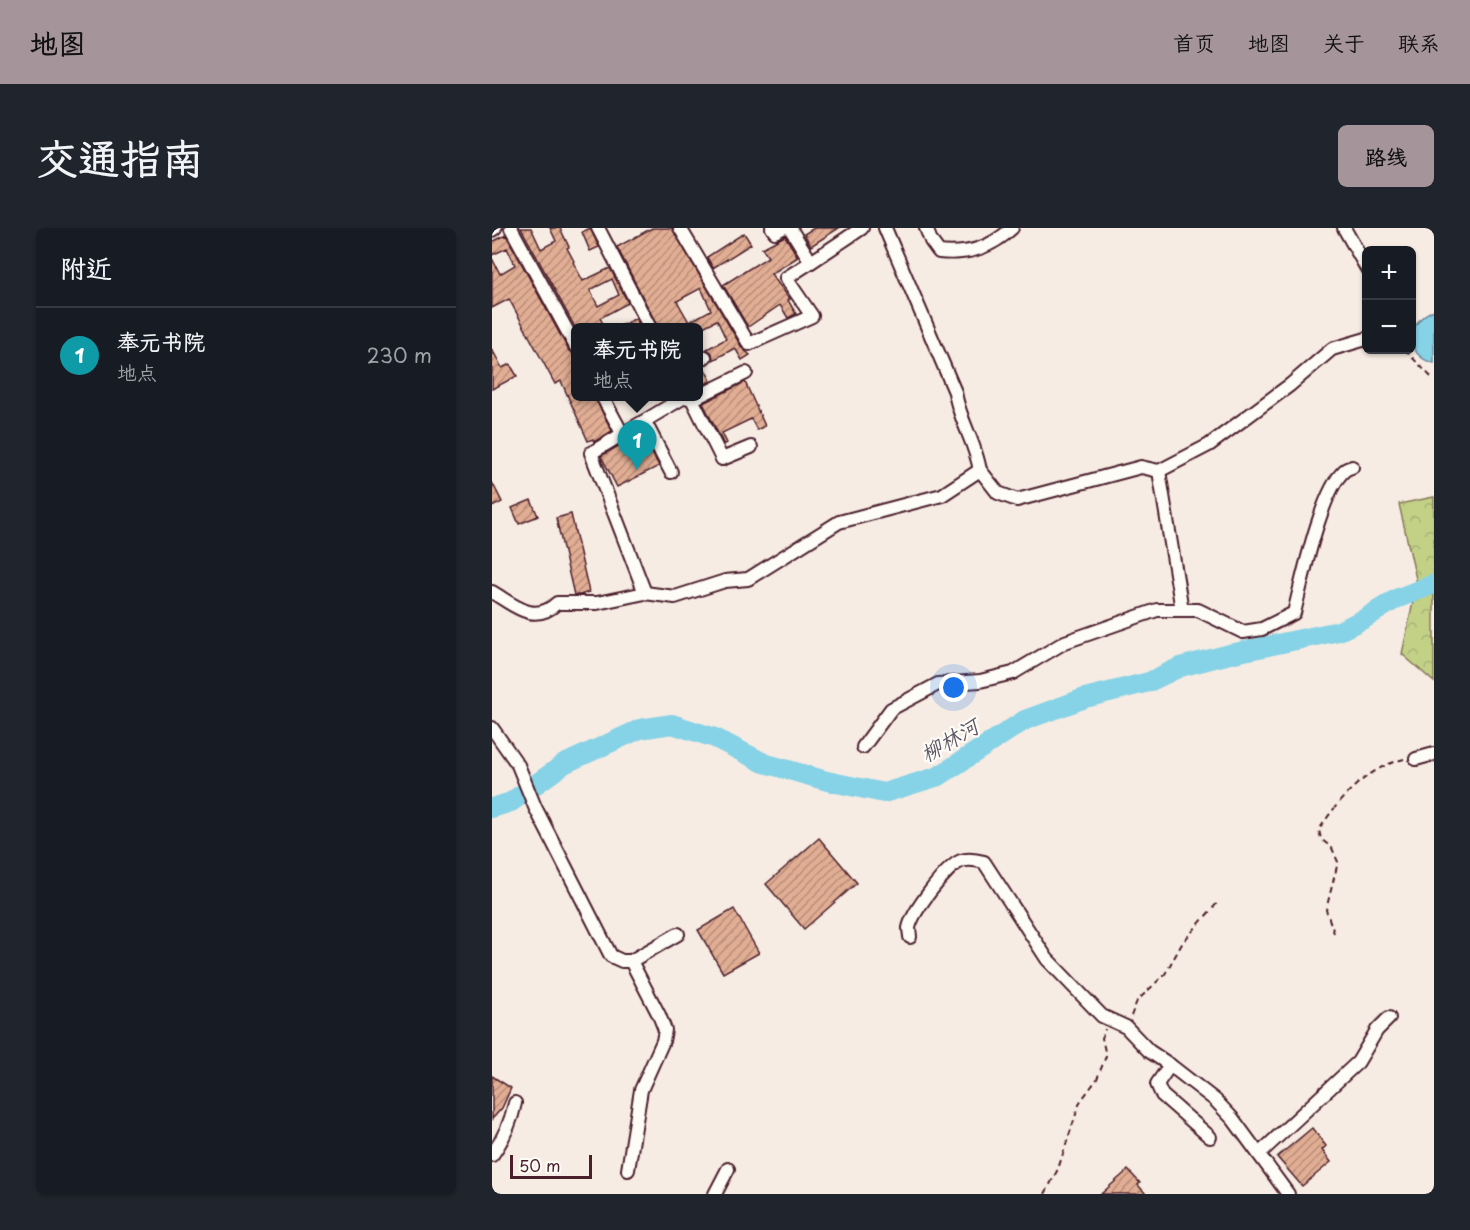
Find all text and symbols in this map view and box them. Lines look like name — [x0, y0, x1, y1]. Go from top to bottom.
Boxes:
text: 地图 — [30, 21, 86, 64]
text: 首页 — [1173, 26, 1215, 58]
text: 地图 — [1248, 26, 1290, 58]
text: 关于 — [1323, 26, 1365, 58]
text: 联系 — [1398, 26, 1440, 58]
text: 交通指南 — [36, 125, 204, 188]
button: 路线 — [1338, 125, 1434, 187]
map controls — [1362, 246, 1416, 354]
button: + — [1362, 246, 1416, 300]
text: 附近 — [60, 248, 112, 287]
button: − — [1362, 300, 1416, 354]
popup — [571, 323, 703, 401]
text: 奉元书院 — [117, 324, 205, 357]
text: 奉元书院 — [593, 331, 681, 364]
text: 1 — [75, 340, 84, 370]
text: 230 m — [367, 340, 432, 370]
text: 地点 — [117, 357, 157, 387]
text: 地点 — [593, 364, 633, 394]
pin: 1 — [618, 420, 656, 470]
your location — [939, 673, 968, 702]
water label: 柳林河 — [914, 708, 987, 769]
scale bar — [510, 1152, 592, 1180]
text: 50 m — [519, 1153, 560, 1177]

